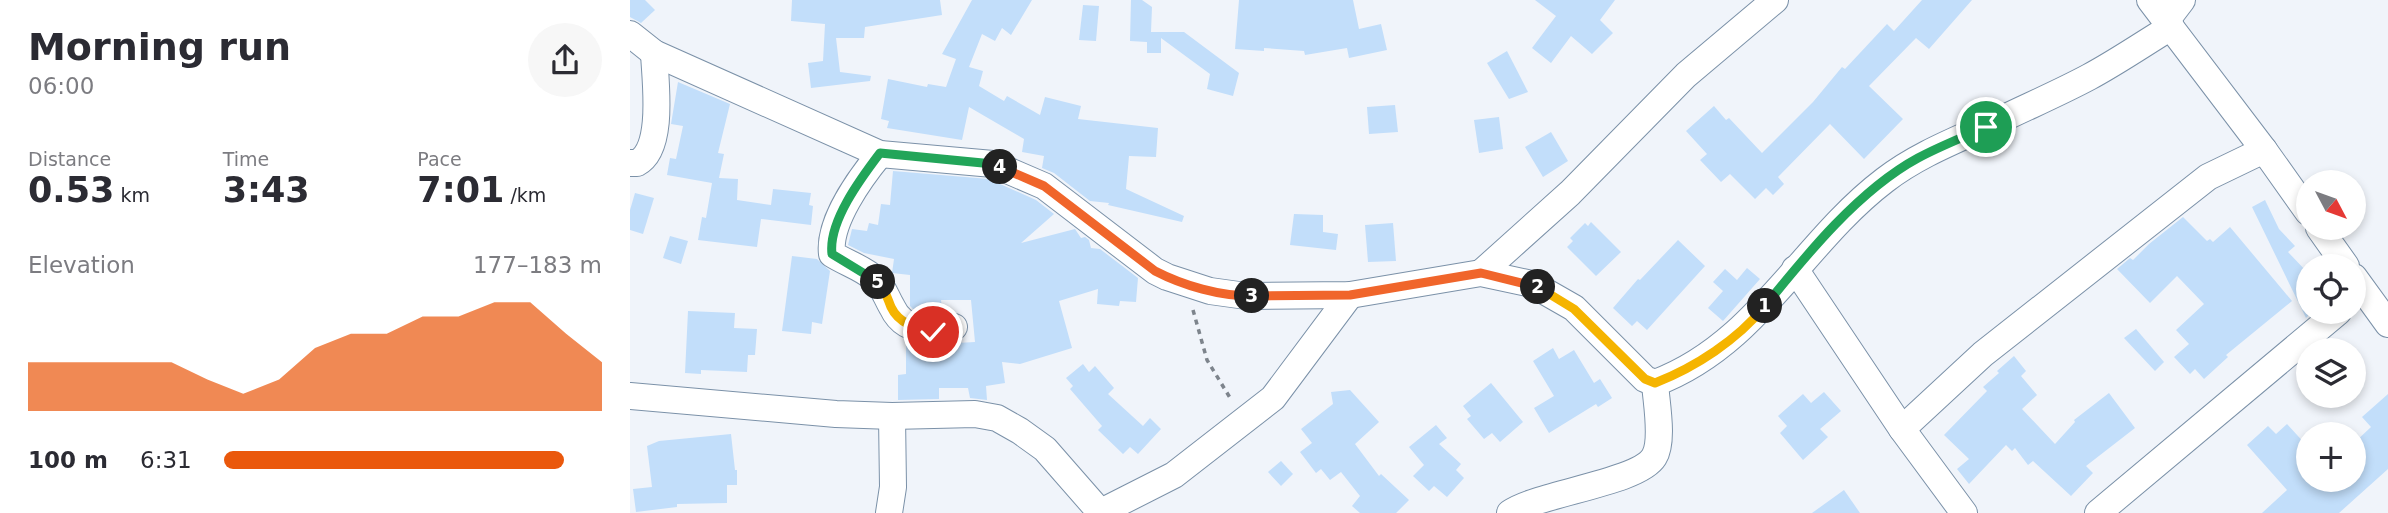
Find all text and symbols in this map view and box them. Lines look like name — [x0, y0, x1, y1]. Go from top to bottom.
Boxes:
button: share — [528, 23, 602, 97]
text: Morning run — [28, 25, 291, 69]
text: 06:00 — [28, 73, 94, 99]
pin — [1956, 97, 2016, 157]
icon: arrive — [1967, 108, 2005, 146]
text: Distance — [28, 148, 111, 170]
text: Time — [223, 148, 269, 170]
text: Pace — [417, 148, 462, 170]
pin: 4 — [982, 150, 1018, 184]
text: 4 — [993, 155, 1006, 177]
text: 0.53 — [28, 170, 114, 210]
text: 3:43 — [223, 170, 310, 210]
text: 7:01 — [417, 170, 504, 210]
north arrow — [2296, 170, 2366, 240]
map controls — [2296, 170, 2366, 492]
text: km — [114, 184, 150, 206]
text: /km — [504, 184, 546, 206]
text: Elevation — [28, 252, 135, 278]
text: 177–183 m — [473, 252, 602, 278]
button: locate — [2296, 254, 2366, 324]
pin: 5 — [860, 264, 896, 300]
text: 5 — [871, 270, 884, 292]
pin: 2 — [1520, 270, 1556, 304]
text: 2 — [1531, 275, 1544, 297]
pin: 3 — [1234, 278, 1270, 314]
text: 3 — [1245, 284, 1258, 306]
pin: 1 — [1748, 288, 1782, 324]
text: 1 — [1758, 294, 1771, 316]
pin — [903, 302, 963, 362]
icon: check — [914, 313, 952, 351]
button: layers — [2296, 338, 2366, 408]
button: + — [2296, 422, 2366, 492]
text: 100 m — [28, 447, 108, 473]
text: 6:31 — [140, 447, 192, 473]

